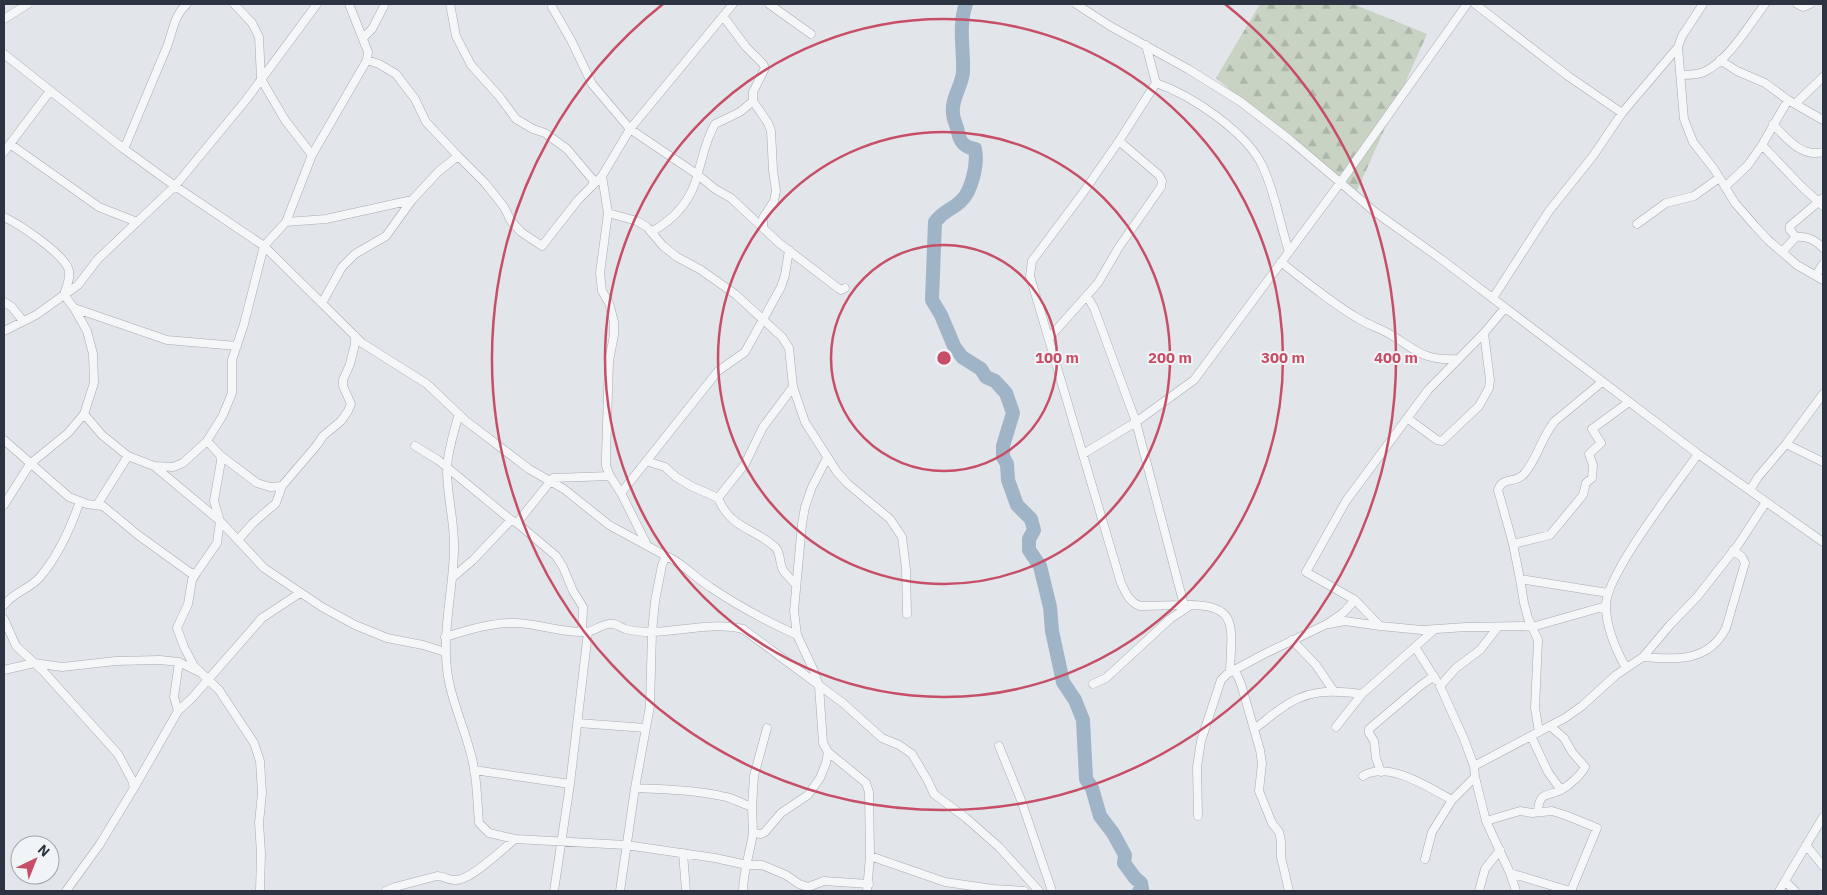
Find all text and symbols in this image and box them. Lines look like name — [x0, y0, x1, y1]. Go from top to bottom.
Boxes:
text: 100 m — [1035, 348, 1079, 367]
text: 200 m — [1148, 348, 1192, 367]
text: 300 m — [1261, 348, 1305, 367]
text: 400 m — [1374, 348, 1418, 367]
centre of rings — [935, 349, 953, 367]
north arrow — [10, 835, 60, 885]
text: N — [34, 840, 54, 861]

